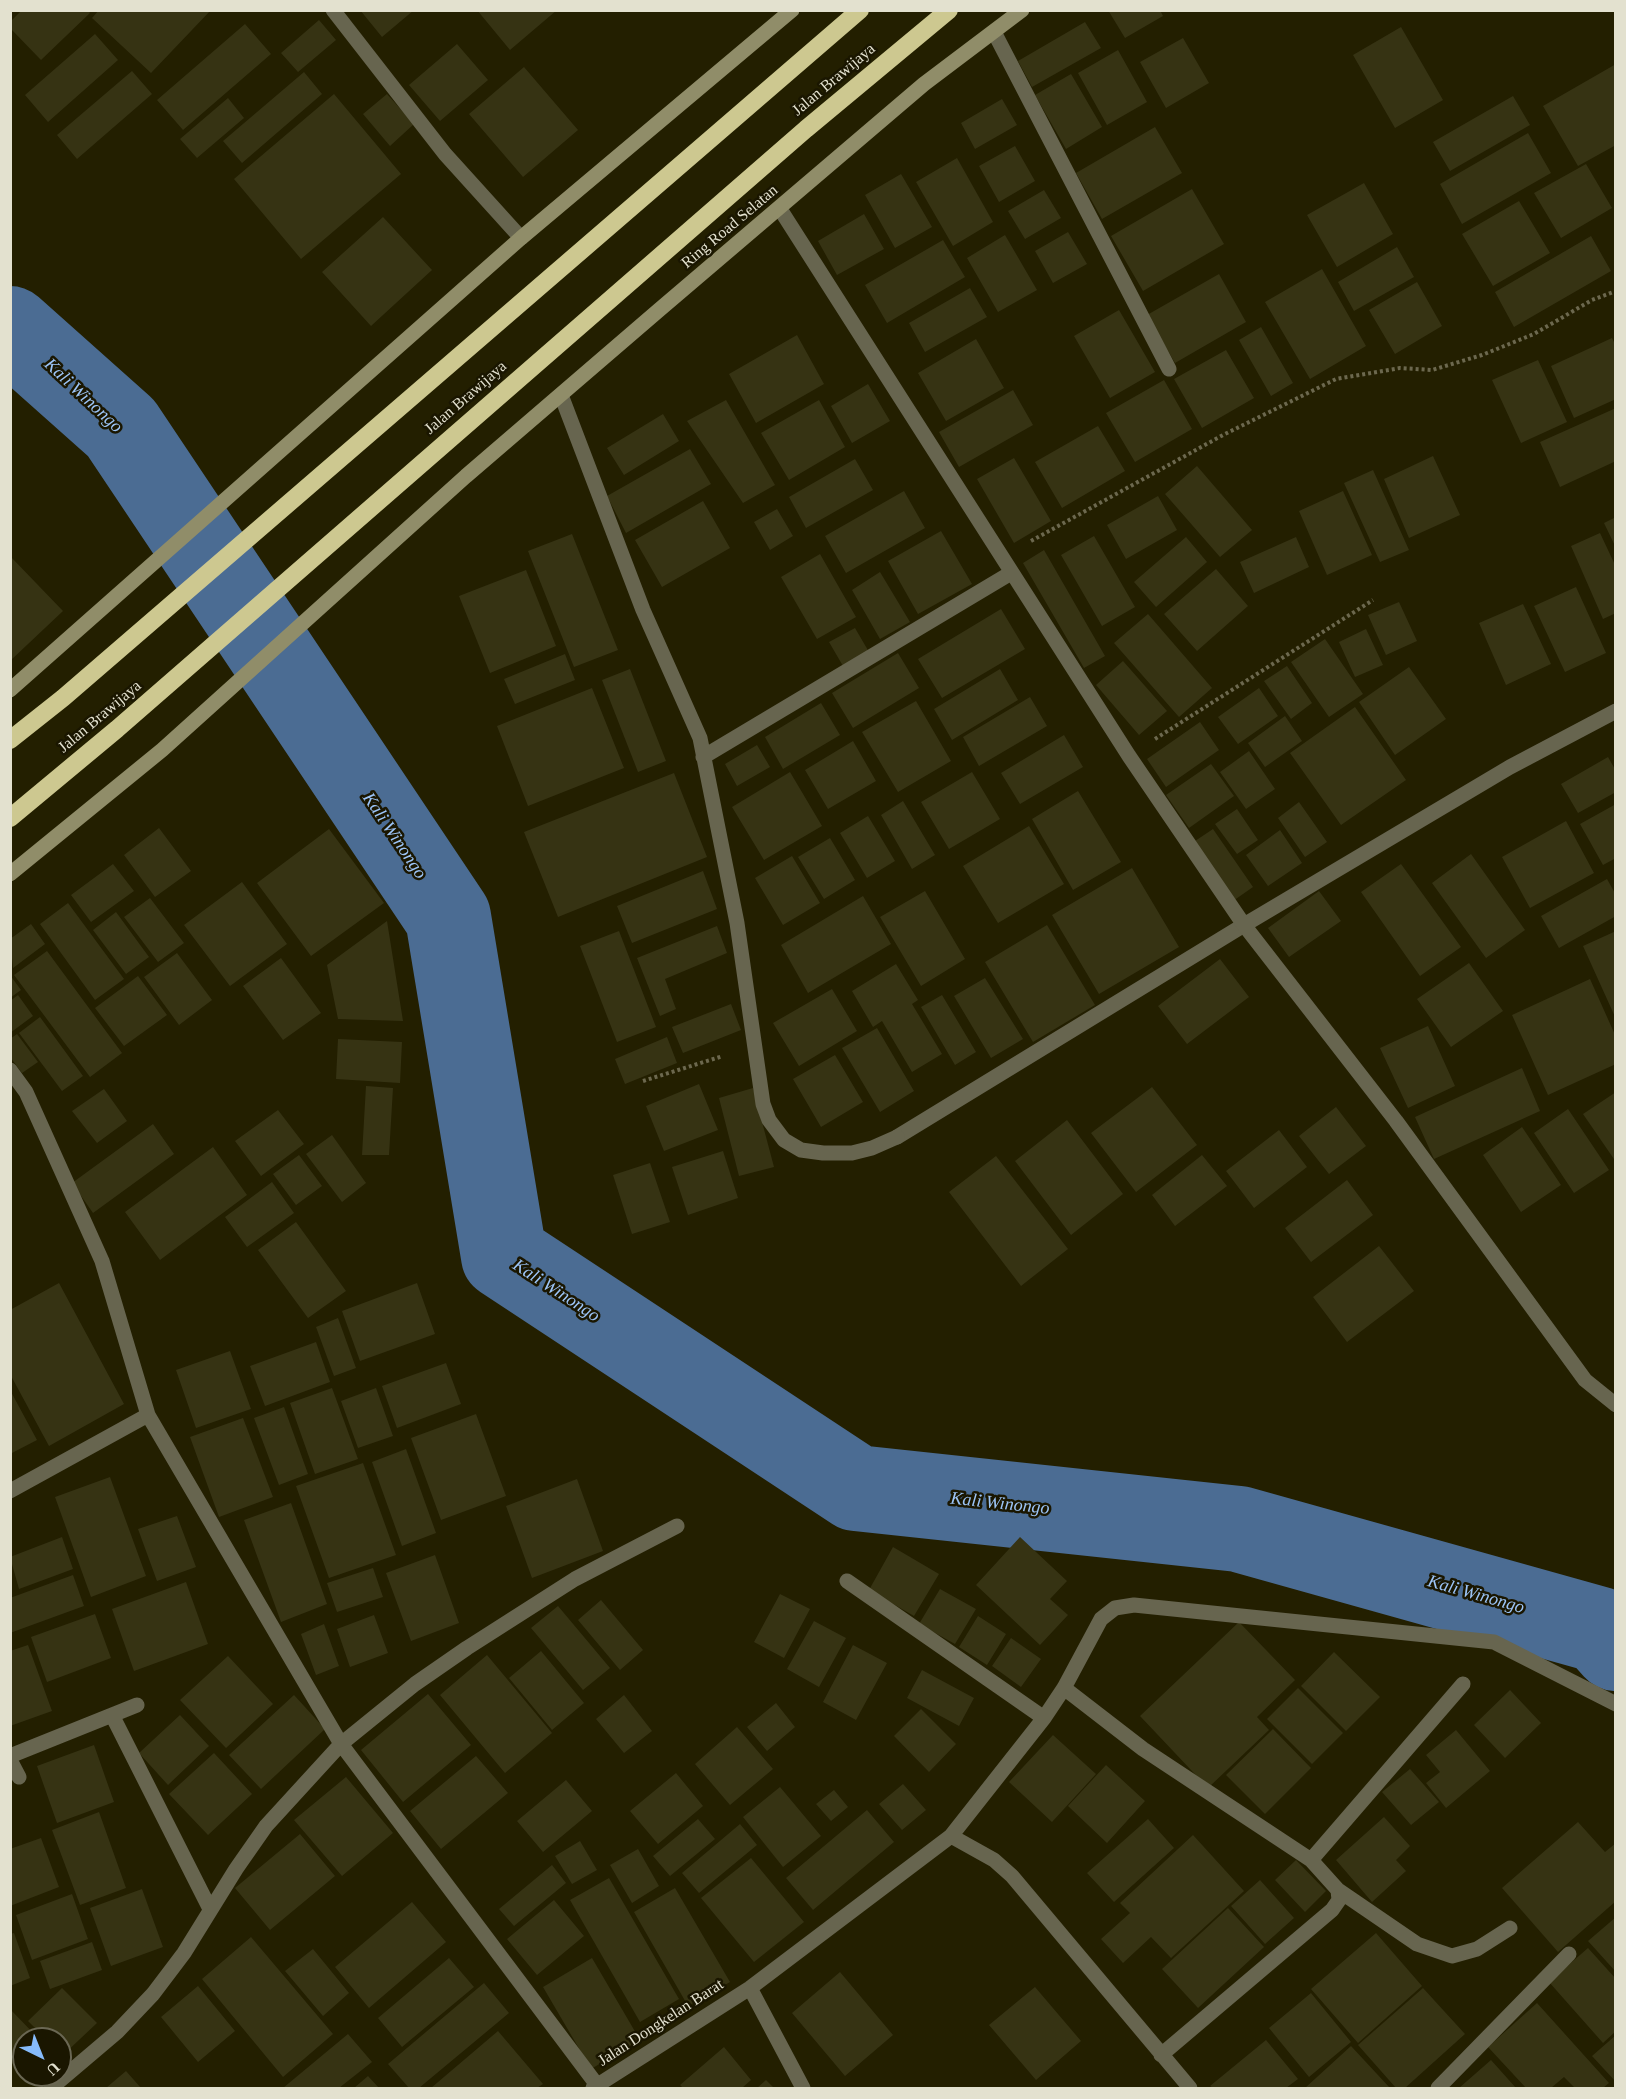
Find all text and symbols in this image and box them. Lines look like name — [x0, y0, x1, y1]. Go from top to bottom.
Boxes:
street label: Jalan Brawijaya — [789, 40, 879, 120]
street label: Ring Road Selatan — [678, 181, 782, 273]
water label: Kali Winongo — [39, 354, 127, 438]
street label: Jalan Brawijaya — [421, 357, 511, 439]
street label: Jalan Brawijaya — [55, 677, 145, 757]
water label: Kali Winongo — [357, 789, 431, 883]
water label: Kali Winongo — [508, 1255, 604, 1327]
water label: Kali Winongo — [949, 1488, 1051, 1520]
water label: Kali Winongo — [1425, 1571, 1527, 1619]
street label: Jalan Dongkelan Barat — [595, 1975, 727, 2071]
north arrow — [12, 2027, 72, 2087]
text: U — [43, 2059, 63, 2079]

